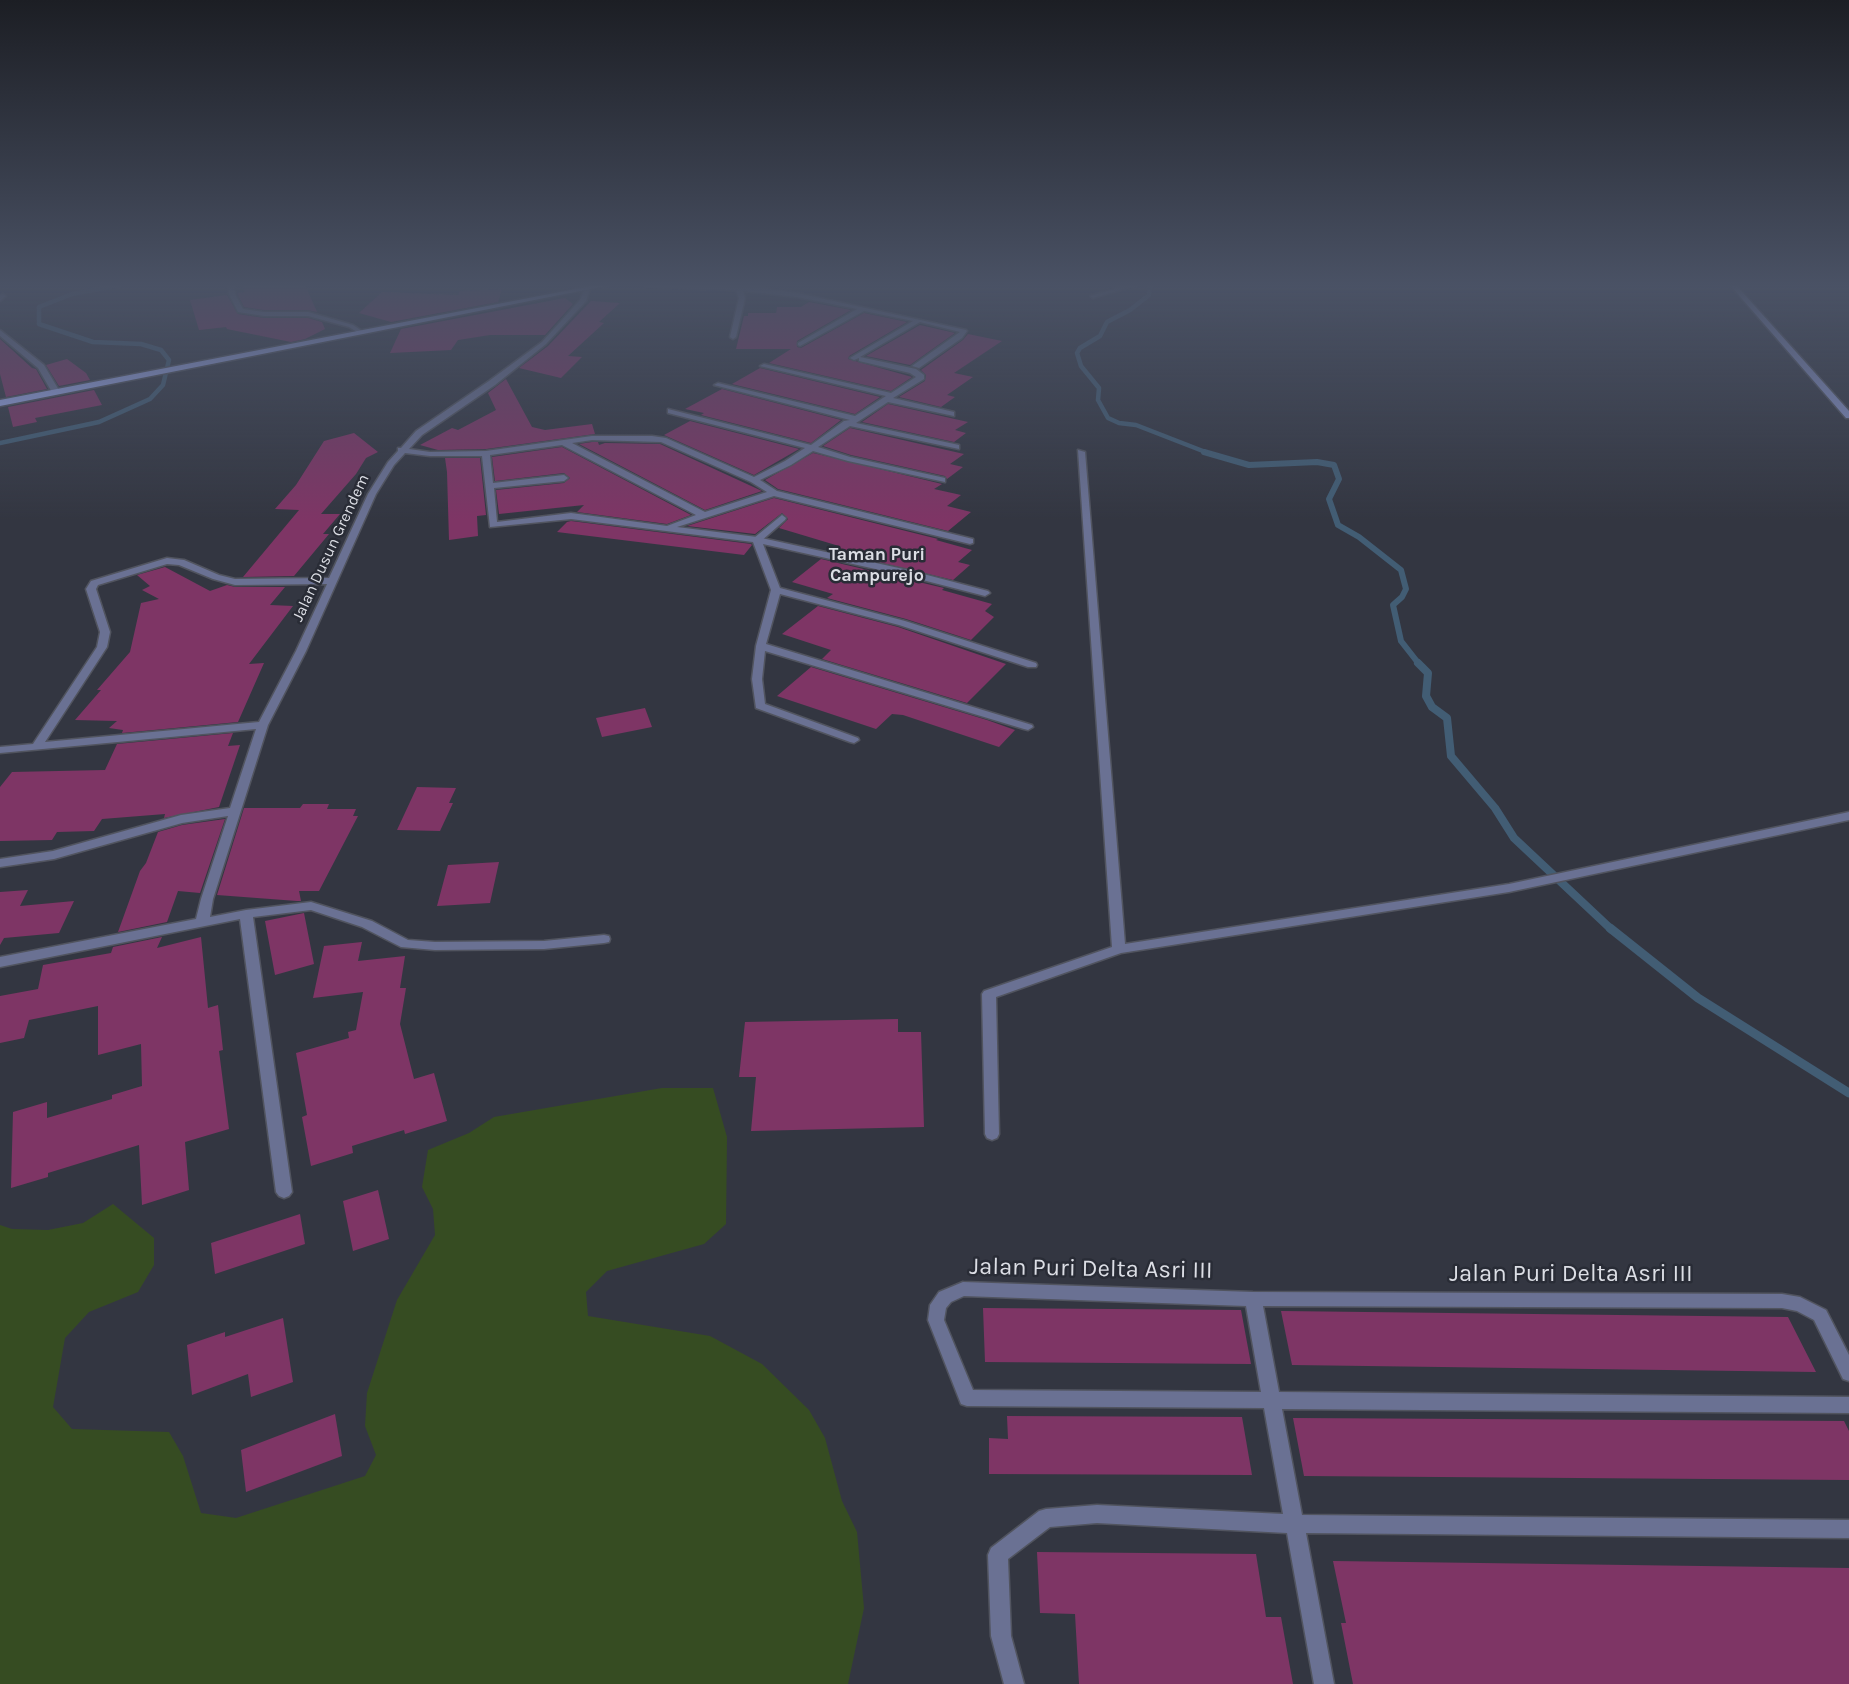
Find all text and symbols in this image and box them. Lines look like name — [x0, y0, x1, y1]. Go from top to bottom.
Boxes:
street label: Jalan Dusun Grendem — [288, 471, 374, 625]
district label: Taman Puri Campurejo — [829, 544, 925, 586]
street label: Jalan Puri Delta Asri III — [969, 1252, 1213, 1286]
street label: Jalan Puri Delta Asri III — [1449, 1260, 1693, 1288]

